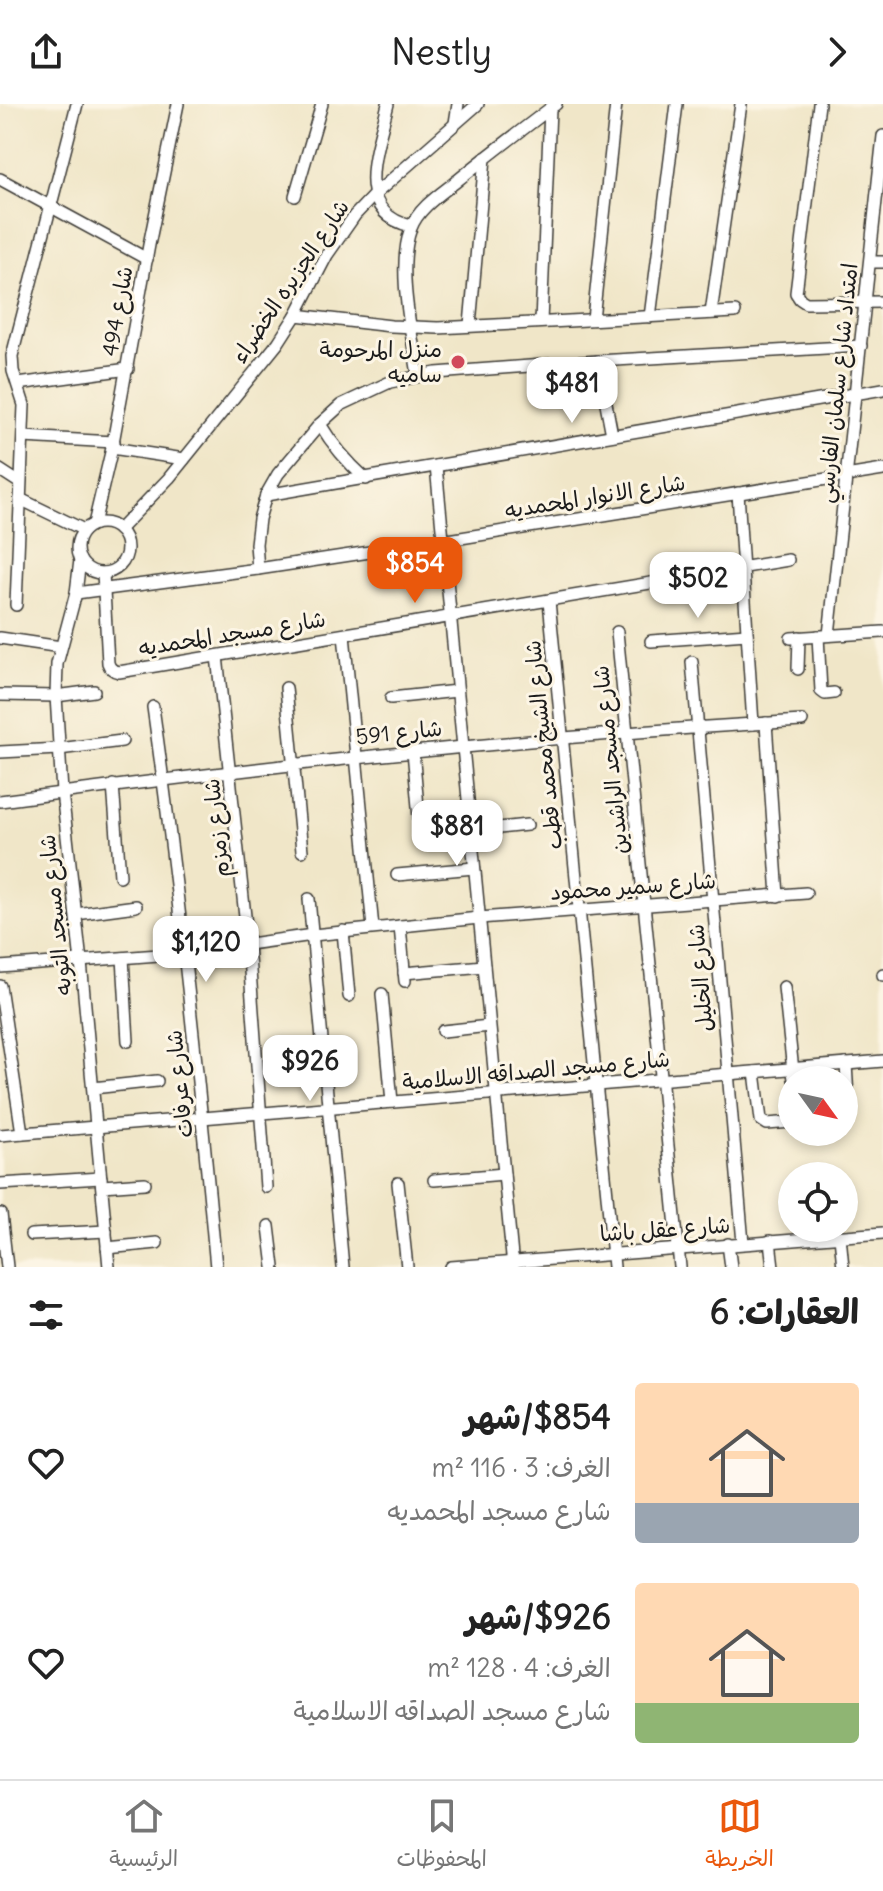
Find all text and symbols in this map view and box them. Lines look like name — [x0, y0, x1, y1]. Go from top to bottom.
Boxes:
icon: share — [24, 30, 68, 74]
text: Nestly — [391, 30, 492, 75]
icon: forward — [815, 30, 859, 74]
street label: شارع الجزيره الخضراء — [225, 194, 357, 369]
street label: امتداد شارع سلمان الفارسي — [810, 262, 870, 505]
street label: شارع 494 — [95, 264, 141, 359]
place label: منزل المرحومة ساميه — [319, 335, 442, 388]
marker: منزل المرحومة ساميه — [449, 353, 467, 371]
pin: $481 — [525, 357, 619, 425]
text: $481 — [545, 366, 599, 399]
street label: شارع الانوار المحمديه — [503, 468, 687, 526]
pin: $854 — [368, 537, 462, 605]
text: $854 — [385, 546, 445, 579]
pin: $502 — [651, 552, 745, 620]
text: $502 — [668, 561, 728, 594]
street label: شارع مسجد المحمديه — [136, 604, 328, 664]
street label: شارع الشيخ محمد قطب — [518, 639, 570, 851]
street label: شارع مسجد الراشدين — [586, 664, 636, 856]
street label: شارع 591 — [354, 714, 444, 752]
street label: شارع زمزم — [197, 777, 238, 879]
pin: $881 — [410, 800, 504, 868]
text: $881 — [430, 809, 484, 842]
street label: شارع مسجد التوبه — [33, 833, 79, 997]
street label: شارع سمير محمود — [549, 866, 717, 908]
pin: $1,120 — [141, 916, 271, 984]
street label: شارع الخليل — [681, 923, 721, 1033]
text: $1,120 — [171, 925, 241, 958]
street label: شارع عرفات — [159, 1028, 201, 1139]
pin: $926 — [263, 1035, 357, 1103]
text: $926 — [281, 1044, 339, 1077]
street label: شارع مسجد الصداقه الاسلامية — [401, 1044, 671, 1098]
north arrow — [778, 1066, 858, 1146]
map controls — [778, 1066, 858, 1242]
button: locate — [778, 1162, 858, 1242]
street label: شارع عقل باشا — [599, 1210, 731, 1250]
text: العقارات: 6 — [710, 1290, 859, 1333]
icon: filters — [24, 1293, 68, 1337]
text: $854/شهر — [465, 1395, 611, 1438]
icon: home — [699, 1415, 795, 1511]
icon: heart — [24, 1441, 68, 1485]
text: الغرف: 3 · 116 m² — [432, 1451, 611, 1484]
text: شارع مسجد المحمديه — [388, 1494, 611, 1527]
text: $926/شهر — [466, 1595, 611, 1638]
icon: home — [699, 1615, 795, 1711]
icon: heart — [24, 1641, 68, 1685]
text: الغرف: 4 · 128 m² — [428, 1651, 611, 1684]
text: شارع مسجد الصداقه الاسلامية — [294, 1694, 611, 1727]
tab: الرئيسية — [109, 1794, 178, 1878]
tab: المحفوظات — [396, 1794, 487, 1878]
tab: الخريطة — [705, 1794, 774, 1878]

